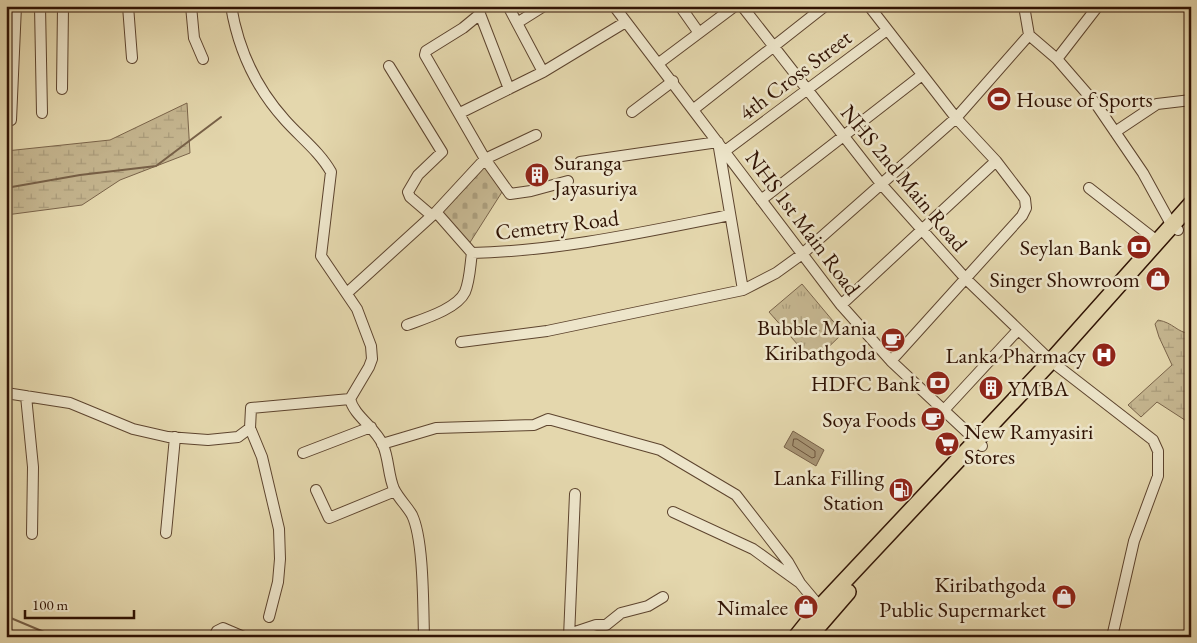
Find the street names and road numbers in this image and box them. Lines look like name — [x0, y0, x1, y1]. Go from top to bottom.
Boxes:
street label: 4th Cross Street — [733, 23, 857, 127]
street label: NHS 2nd Main Road — [834, 99, 975, 258]
street label: NHS 1st Main Road — [739, 145, 868, 302]
street label: Cemetry Road — [494, 203, 621, 247]

